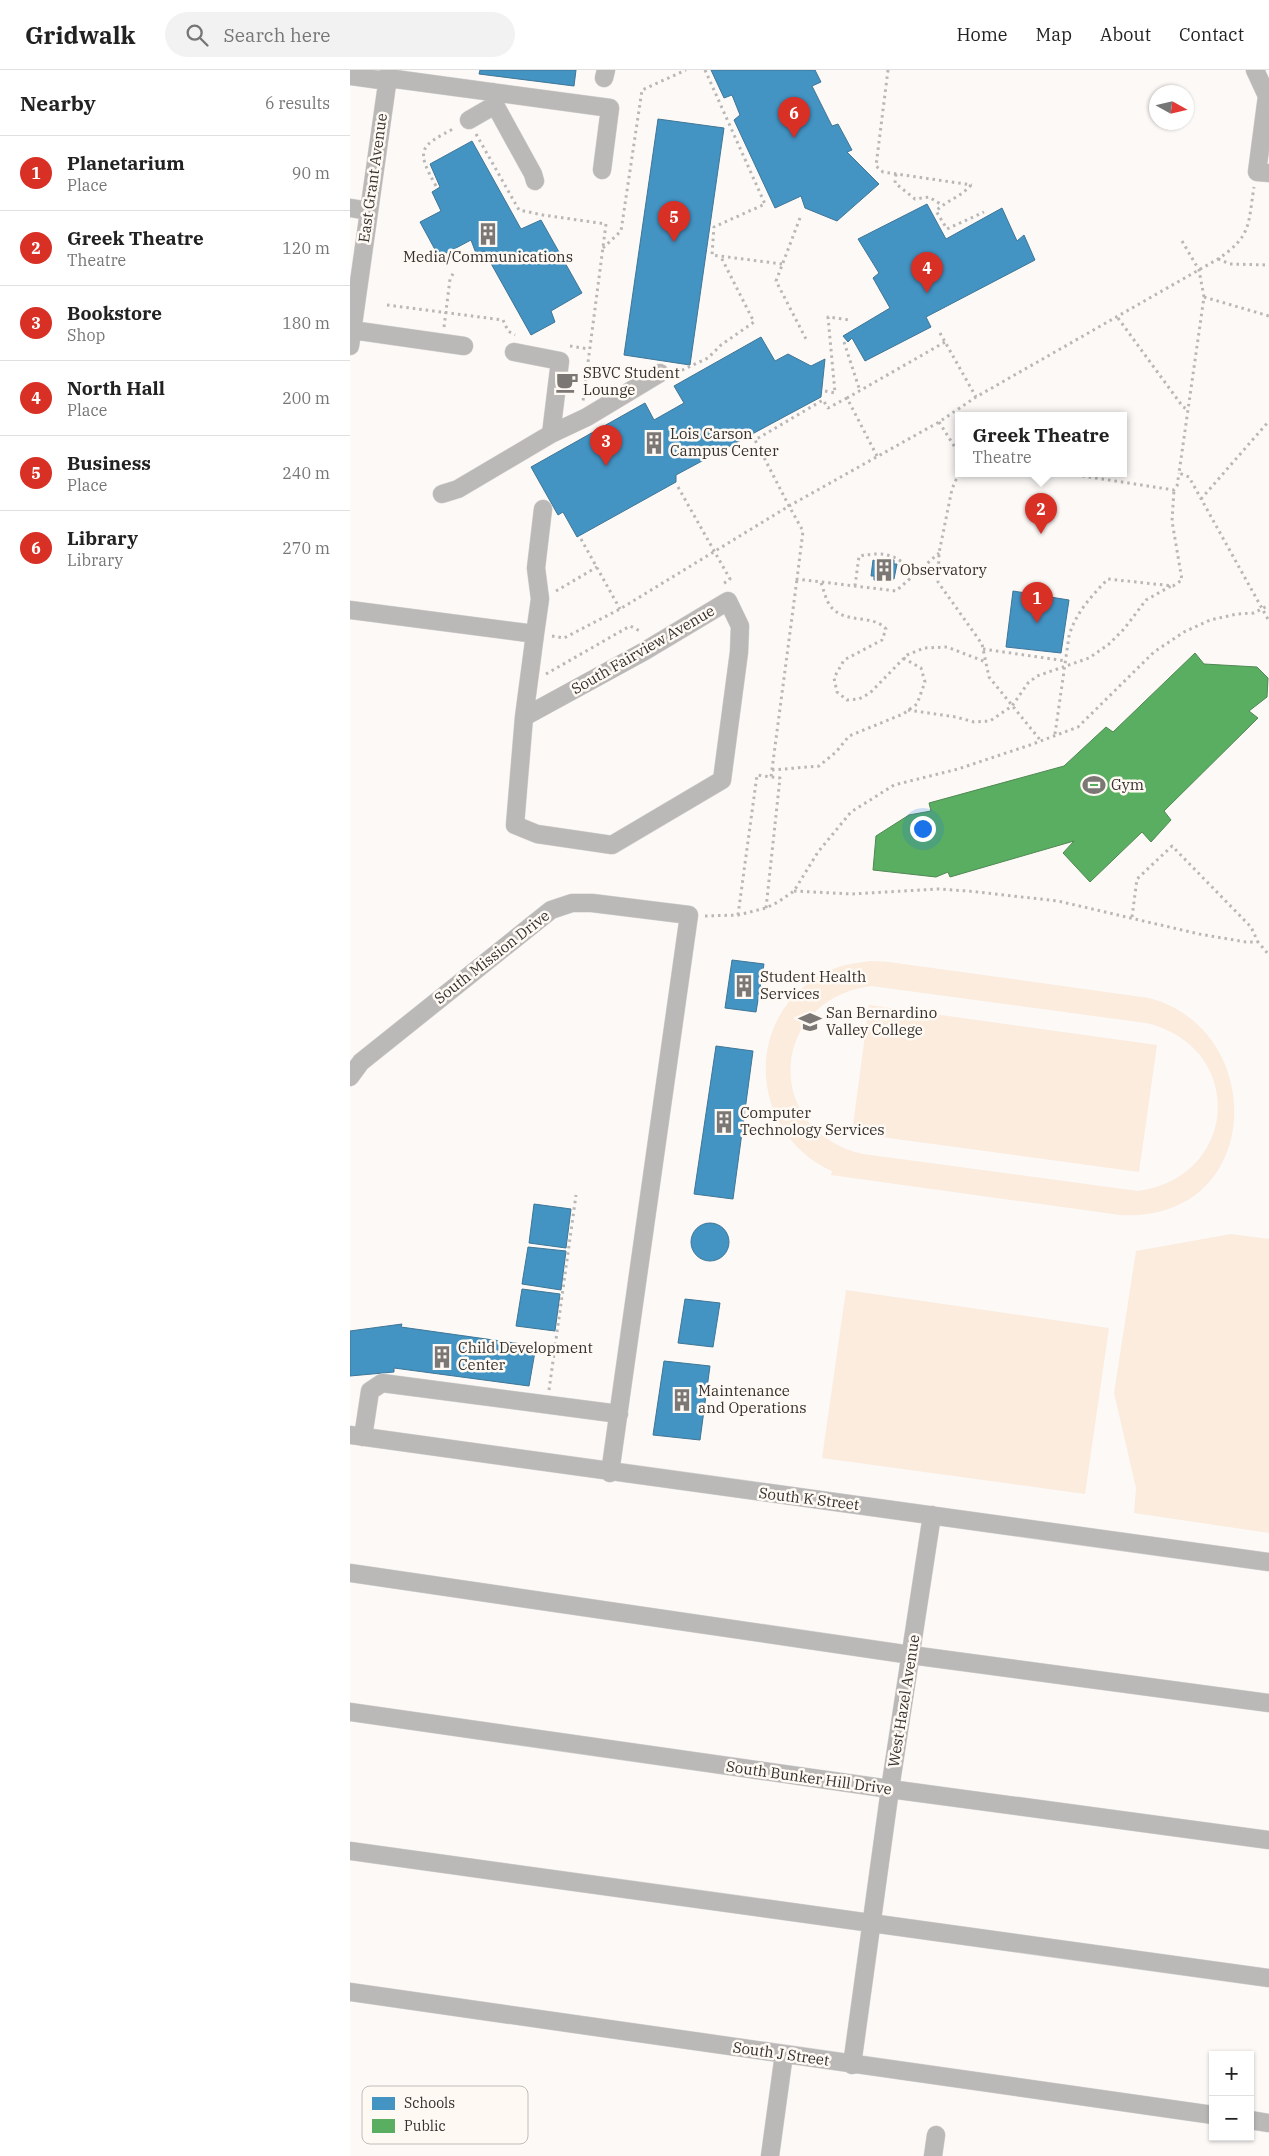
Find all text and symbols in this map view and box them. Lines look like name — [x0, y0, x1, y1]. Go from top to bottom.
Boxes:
search box — [165, 12, 515, 57]
text: Gridwalk — [25, 19, 135, 51]
icon: search — [183, 21, 211, 49]
text: Search here — [223, 23, 331, 47]
text: Home — [956, 23, 1008, 46]
text: Map — [1036, 23, 1072, 46]
text: About — [1100, 23, 1151, 46]
text: Contact — [1179, 23, 1244, 46]
north arrow — [1149, 85, 1194, 130]
text: Nearby — [20, 89, 96, 117]
text: 6 results — [265, 93, 330, 113]
pin: 6 — [778, 97, 810, 138]
street label: East Grant Avenue — [354, 112, 391, 244]
text: Planetarium — [67, 151, 185, 175]
text: 1 — [31, 163, 41, 183]
text: 90 m — [292, 163, 330, 183]
text: Place — [67, 175, 107, 195]
pin: 5 — [658, 201, 690, 242]
building icon: Media/Communications — [475, 221, 501, 247]
text: Greek Theatre — [67, 226, 204, 250]
text: 2 — [31, 238, 41, 258]
text: 120 m — [282, 238, 330, 258]
place label: Media/Communications — [403, 247, 573, 266]
text: Theatre — [67, 250, 126, 270]
pin: 4 — [911, 252, 943, 293]
text: Bookstore — [67, 301, 162, 325]
text: 3 — [31, 313, 41, 333]
text: 180 m — [282, 313, 330, 333]
text: Shop — [67, 325, 105, 345]
place label: SBVC Student Lounge — [583, 363, 680, 399]
cafe icon: SBVC Student Lounge — [554, 369, 580, 395]
text: North Hall — [67, 376, 165, 400]
text: 4 — [31, 388, 41, 408]
text: 200 m — [282, 388, 330, 408]
text: Place — [67, 400, 107, 420]
popup — [955, 412, 1127, 477]
text: Greek Theatre — [973, 423, 1109, 447]
place label: Lois Carson Campus Center — [670, 424, 779, 460]
pin: 3 — [590, 425, 622, 466]
building icon: Lois Carson Campus Center — [641, 430, 667, 456]
text: Theatre — [973, 447, 1032, 467]
text: Business — [67, 451, 151, 475]
text: 5 — [31, 463, 41, 483]
text: 240 m — [282, 463, 330, 483]
text: Place — [67, 475, 107, 495]
pin: 2 — [1025, 493, 1057, 534]
text: Library — [67, 526, 138, 550]
text: 6 — [31, 538, 41, 558]
text: 270 m — [282, 538, 330, 558]
text: Library — [67, 550, 123, 570]
building icon: Observatory — [871, 557, 897, 583]
place label: Observatory — [900, 560, 987, 579]
pin: 1 — [1021, 582, 1053, 623]
street label: South Fairview Avenue — [568, 601, 718, 698]
sports icon: Gym — [1081, 772, 1107, 798]
place label: Gym — [1111, 775, 1144, 794]
your location — [910, 816, 936, 842]
street label: South Mission Drive — [430, 906, 553, 1008]
place label: Student Health Services — [760, 967, 866, 1003]
building icon: Student Health Services — [731, 973, 757, 999]
place label: San Bernardino Valley College — [826, 1003, 937, 1039]
school or university icon: San Bernardino Valley College — [797, 1009, 823, 1035]
place label: Computer Technology Services — [740, 1103, 885, 1139]
building icon: Computer Technology Services — [711, 1109, 737, 1135]
place label: Child Development Center — [458, 1338, 593, 1374]
building icon: Child Development Center — [429, 1344, 455, 1370]
place label: Maintenance and Operations — [698, 1381, 807, 1417]
building icon: Maintenance and Operations — [669, 1387, 695, 1413]
street label: South K Street — [758, 1483, 860, 1514]
street label: West Hazel Avenue — [884, 1633, 923, 1769]
street label: South Bunker Hill Drive — [725, 1756, 893, 1799]
street label: South J Street — [732, 2037, 831, 2070]
map controls — [1209, 2051, 1254, 2141]
button: + — [1209, 2051, 1254, 2096]
legend — [362, 2086, 528, 2144]
text: Schools — [404, 2094, 455, 2112]
button: − — [1209, 2096, 1254, 2141]
text: Public — [404, 2117, 446, 2135]

